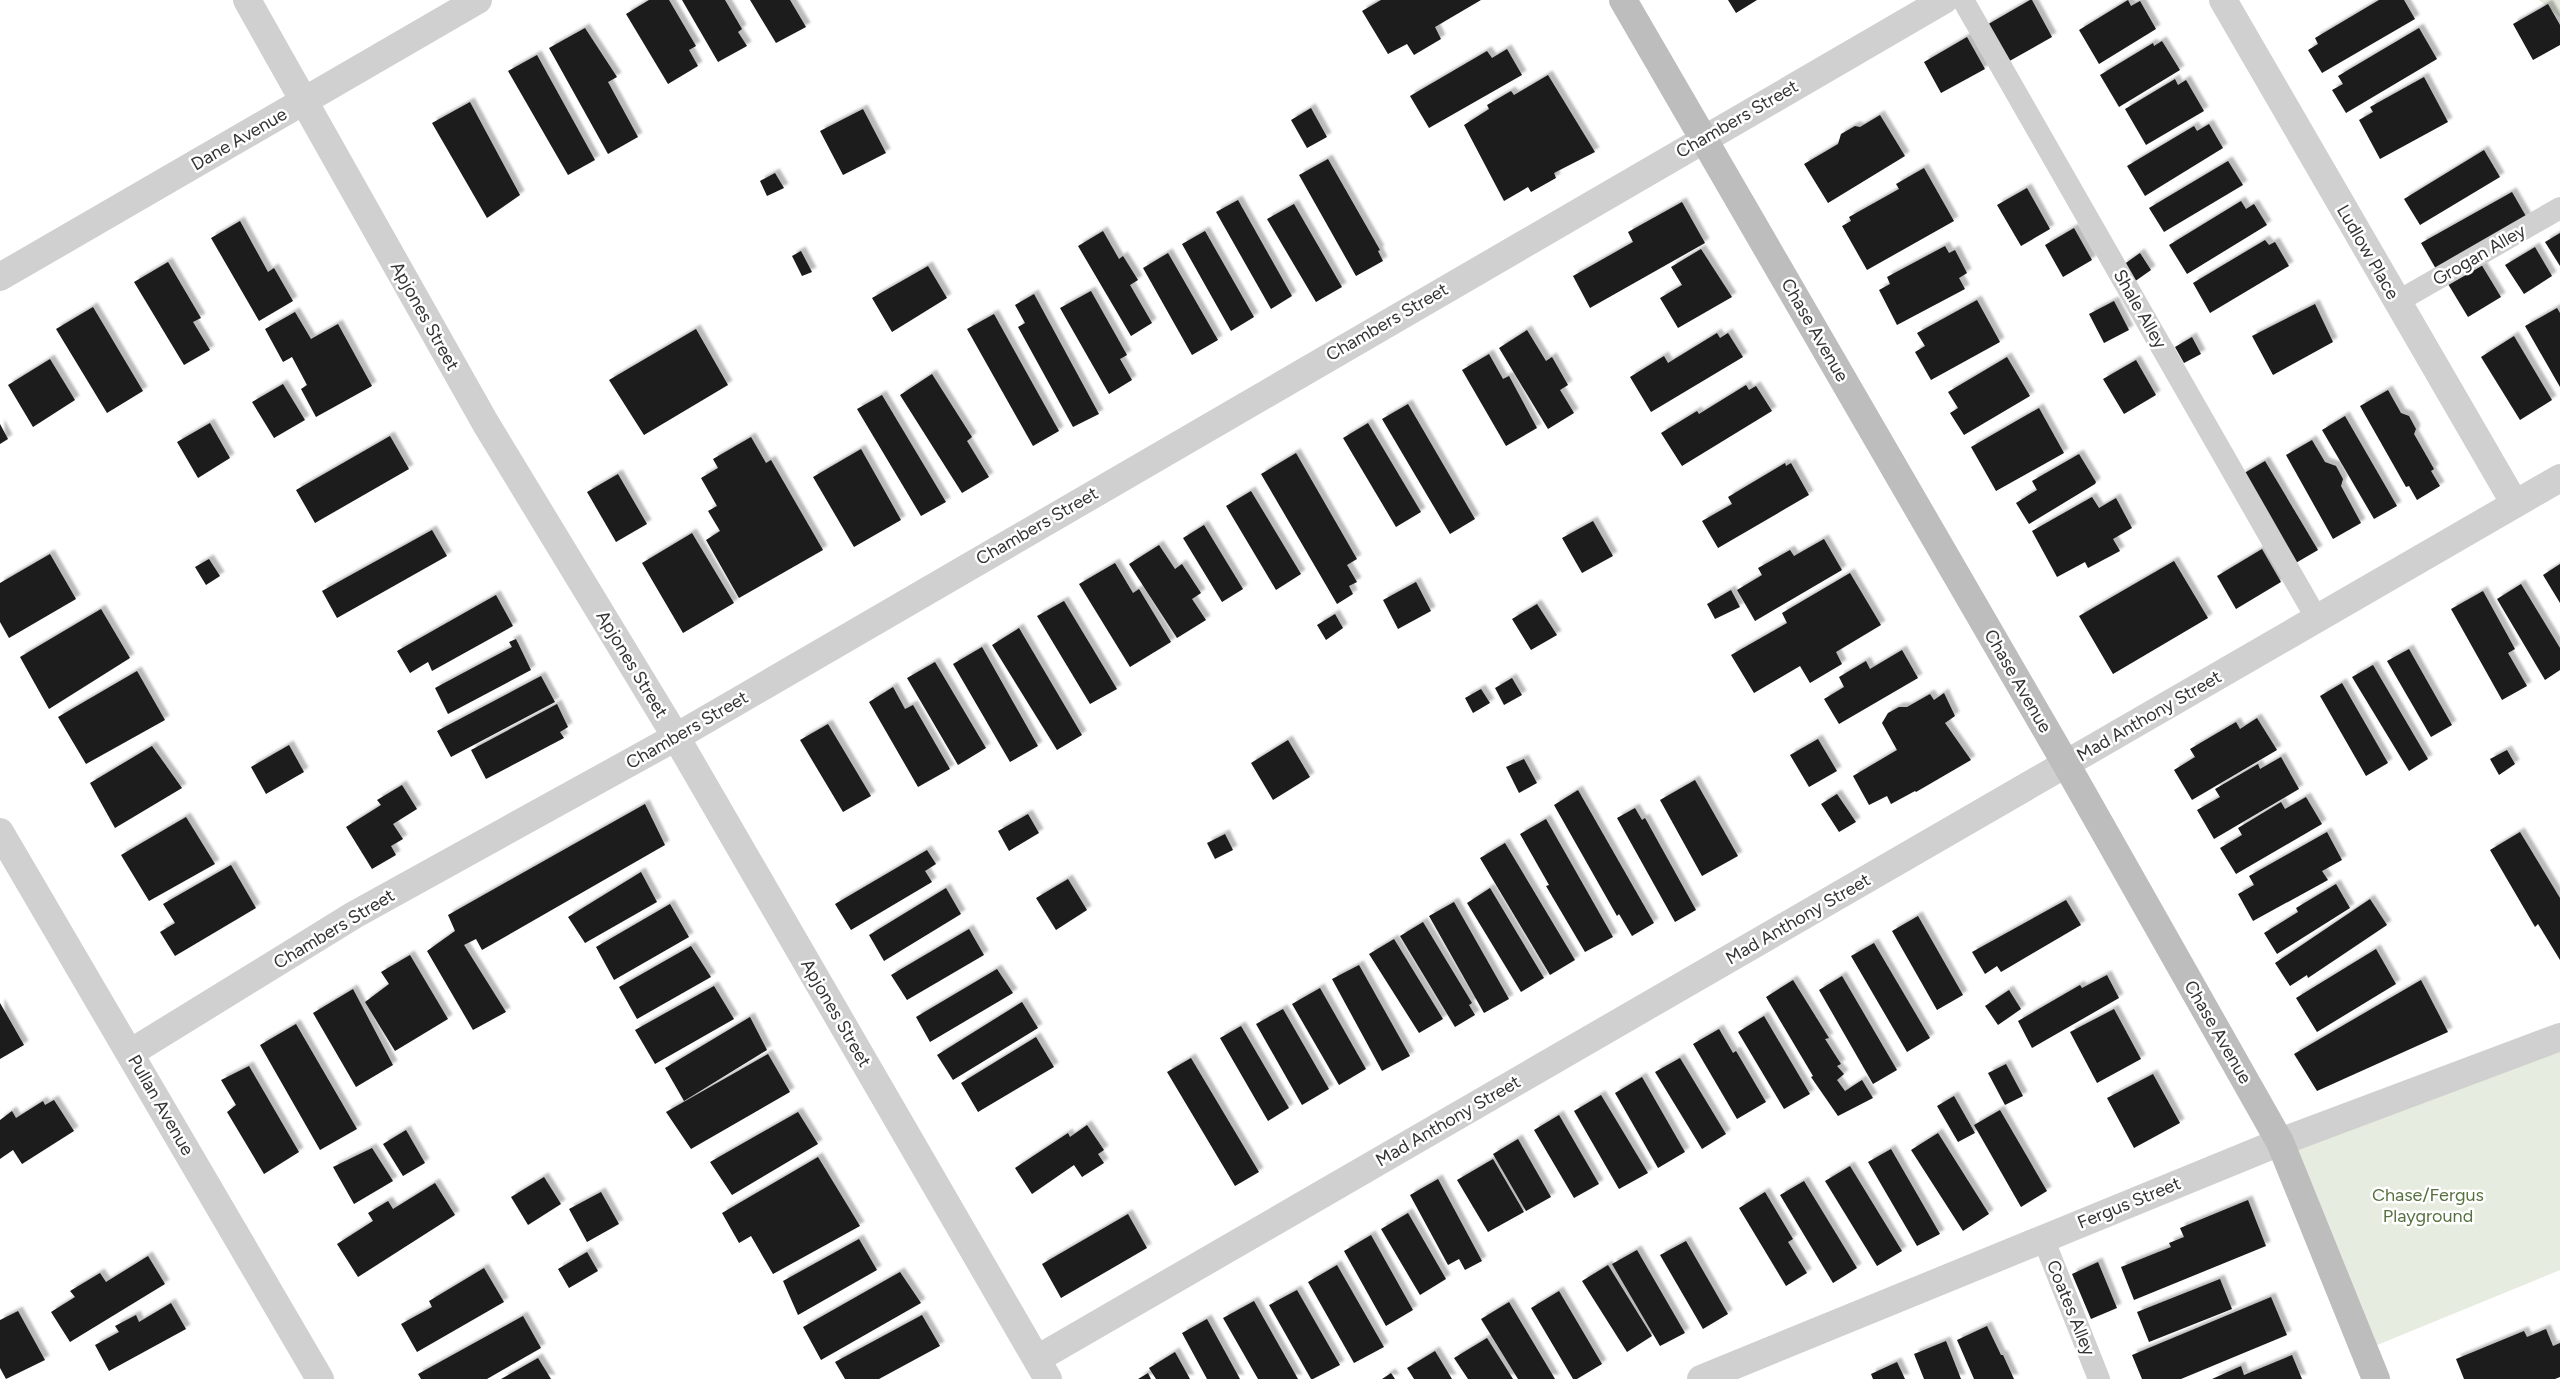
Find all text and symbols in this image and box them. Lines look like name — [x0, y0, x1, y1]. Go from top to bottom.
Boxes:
street label: Chambers Street — [1672, 75, 1802, 163]
street label: Dane Avenue — [187, 103, 291, 175]
street label: Ludlow Place — [2332, 201, 2404, 303]
street label: Grogan Alley — [2429, 219, 2530, 290]
street label: Apjones Street — [386, 258, 464, 375]
street label: Shale Alley — [2109, 266, 2172, 353]
street label: Chase Avenue — [1777, 274, 1854, 386]
street label: Chambers Street — [1322, 278, 1452, 366]
street label: Chambers Street — [972, 482, 1102, 570]
street label: Apjones Street — [591, 606, 673, 722]
street label: Chase Avenue — [1980, 625, 2057, 737]
street label: Mad Anthony Street — [2073, 666, 2225, 766]
street label: Chambers Street — [622, 686, 752, 774]
street label: Mad Anthony Street — [1722, 869, 1874, 969]
street label: Chambers Street — [270, 884, 399, 974]
street label: Apjones Street — [796, 955, 876, 1071]
street label: Chase Avenue — [2180, 976, 2257, 1088]
street label: Pullan Avenue — [123, 1051, 199, 1160]
street label: Mad Anthony Street — [1372, 1071, 1524, 1171]
street label: Fergus Street — [2074, 1172, 2184, 1234]
park label: Chase/Fergus Playground — [2372, 1184, 2484, 1227]
street label: Coates Alley — [2042, 1257, 2100, 1360]

